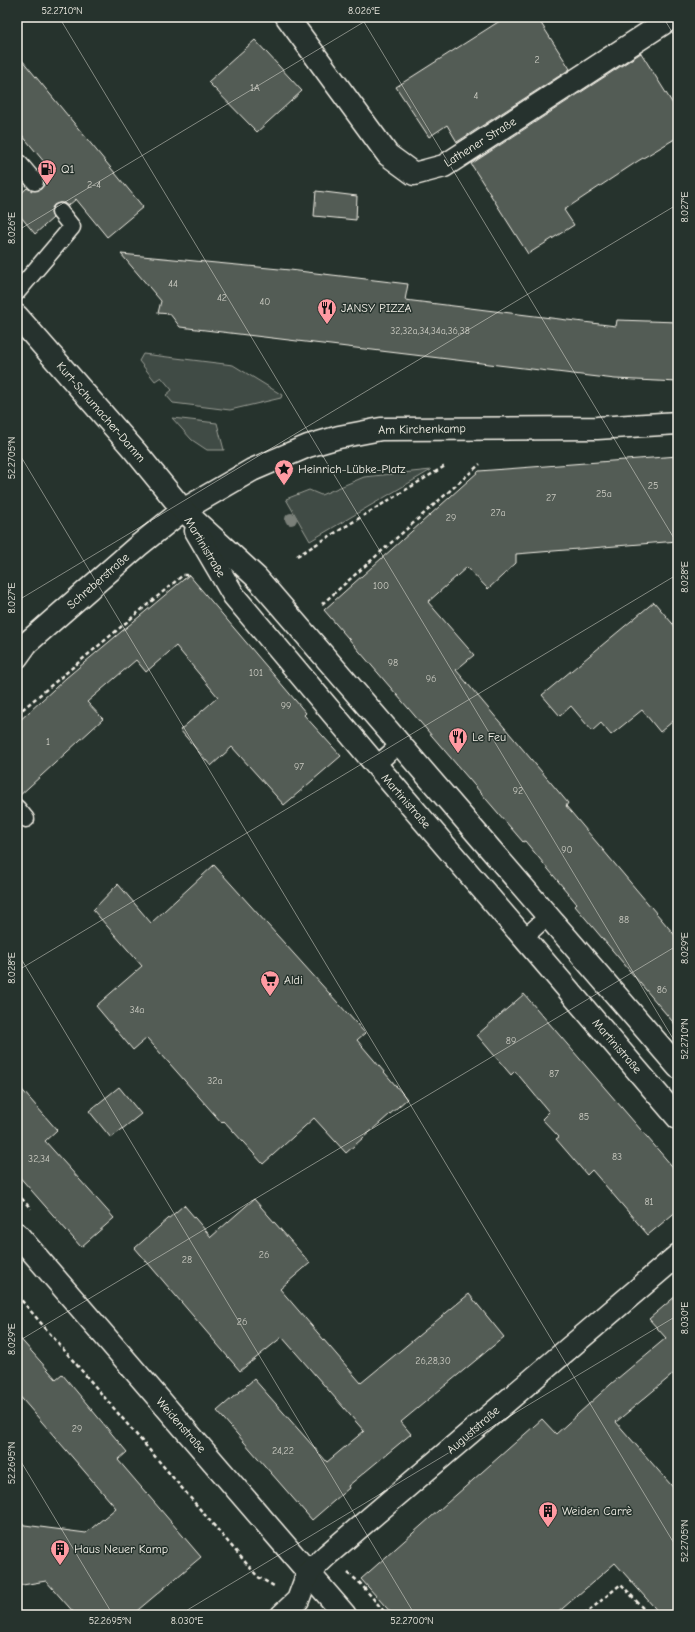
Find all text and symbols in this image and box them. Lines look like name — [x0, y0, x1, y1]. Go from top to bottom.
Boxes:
text: 52.2710°N — [41, 5, 83, 17]
text: 8.026°E — [348, 5, 380, 17]
house number: 2 — [534, 54, 540, 66]
house number: 1A — [250, 82, 260, 94]
house number: 4 — [474, 90, 479, 102]
street label: Lathener Straße — [441, 114, 519, 170]
fuel station icon: Q1 — [36, 158, 58, 186]
place label: Q1 — [61, 162, 74, 176]
house number: 2-4 — [87, 179, 101, 191]
text: 8.027°E — [679, 191, 691, 223]
text: 8.026°E — [6, 212, 18, 244]
house number: 44 — [168, 278, 178, 290]
house number: 42 — [217, 292, 227, 304]
house number: 40 — [260, 296, 270, 308]
restaurant icon: JANSY PIZZA — [316, 297, 338, 325]
place label: JANSY PIZZA — [341, 301, 412, 315]
house number: 32,32a,34,34a,36,38 — [390, 325, 470, 337]
street label: Kurt-Schumacher-Damm — [54, 359, 148, 465]
street label: Am Kirchenkamp — [378, 421, 466, 437]
text: 52.2705°N — [6, 437, 18, 479]
place icon: Heinrich-Lübke-Platz — [273, 458, 295, 486]
place label: Heinrich-Lübke-Platz — [298, 462, 406, 476]
house number: 25 — [648, 480, 658, 492]
house number: 25a — [596, 488, 612, 500]
house number: 27 — [546, 492, 556, 504]
house number: 27a — [490, 507, 506, 519]
house number: 29 — [446, 512, 456, 524]
street label: Martinistraße — [181, 514, 229, 580]
street label: Schreberstraße — [64, 550, 132, 612]
text: 8.028°E — [679, 561, 691, 593]
house number: 100 — [373, 580, 389, 592]
text: 8.027°E — [6, 582, 18, 614]
house number: 98 — [388, 657, 398, 669]
house number: 101 — [249, 667, 263, 679]
house number: 96 — [426, 673, 436, 685]
house number: 99 — [281, 700, 291, 712]
restaurant icon: Le Feu — [447, 726, 469, 754]
place label: Le Feu — [472, 730, 506, 744]
house number: 1 — [46, 736, 50, 748]
house number: 97 — [294, 761, 304, 773]
street label: Martinistraße — [378, 771, 434, 831]
house number: 92 — [513, 785, 523, 797]
house number: 90 — [561, 844, 573, 856]
house number: 88 — [619, 914, 629, 926]
text: 8.029°E — [679, 932, 691, 964]
text: 8.028°E — [6, 952, 18, 984]
supermarket icon: Aldi — [259, 969, 281, 997]
place label: Aldi — [284, 973, 303, 987]
house number: 86 — [657, 984, 667, 996]
house number: 34a — [129, 1004, 145, 1016]
street label: Martinistraße — [589, 1016, 645, 1076]
text: 52.2710°N — [679, 1018, 691, 1060]
house number: 89 — [506, 1035, 516, 1047]
house number: 87 — [549, 1068, 559, 1080]
house number: 32a — [207, 1075, 223, 1087]
house number: 85 — [579, 1111, 589, 1123]
house number: 83 — [612, 1151, 622, 1163]
house number: 32,34 — [28, 1153, 50, 1165]
house number: 81 — [644, 1196, 654, 1208]
house number: 26 — [259, 1249, 269, 1261]
house number: 28 — [182, 1254, 192, 1266]
text: 8.030°E — [679, 1302, 691, 1334]
house number: 26 — [237, 1316, 247, 1328]
text: 8.029°E — [6, 1323, 18, 1355]
house number: 26,28,30 — [415, 1355, 451, 1367]
street label: Weidenstraße — [153, 1394, 209, 1456]
street label: Auguststraße — [444, 1403, 502, 1457]
house number: 29 — [72, 1423, 82, 1435]
text: 52.2695°N — [6, 1442, 18, 1484]
house number: 24,22 — [272, 1445, 294, 1457]
building icon: Weiden Carrè — [537, 1500, 559, 1528]
place label: Weiden Carrè — [562, 1504, 632, 1518]
text: 52.2705°N — [679, 1520, 691, 1562]
building icon: Haus Neuer Kamp — [49, 1538, 71, 1566]
place label: Haus Neuer Kamp — [74, 1542, 168, 1556]
text: 52.2695°N — [89, 1615, 131, 1627]
text: 8.030°E — [171, 1615, 203, 1627]
text: 52.2700°N — [390, 1615, 434, 1627]

